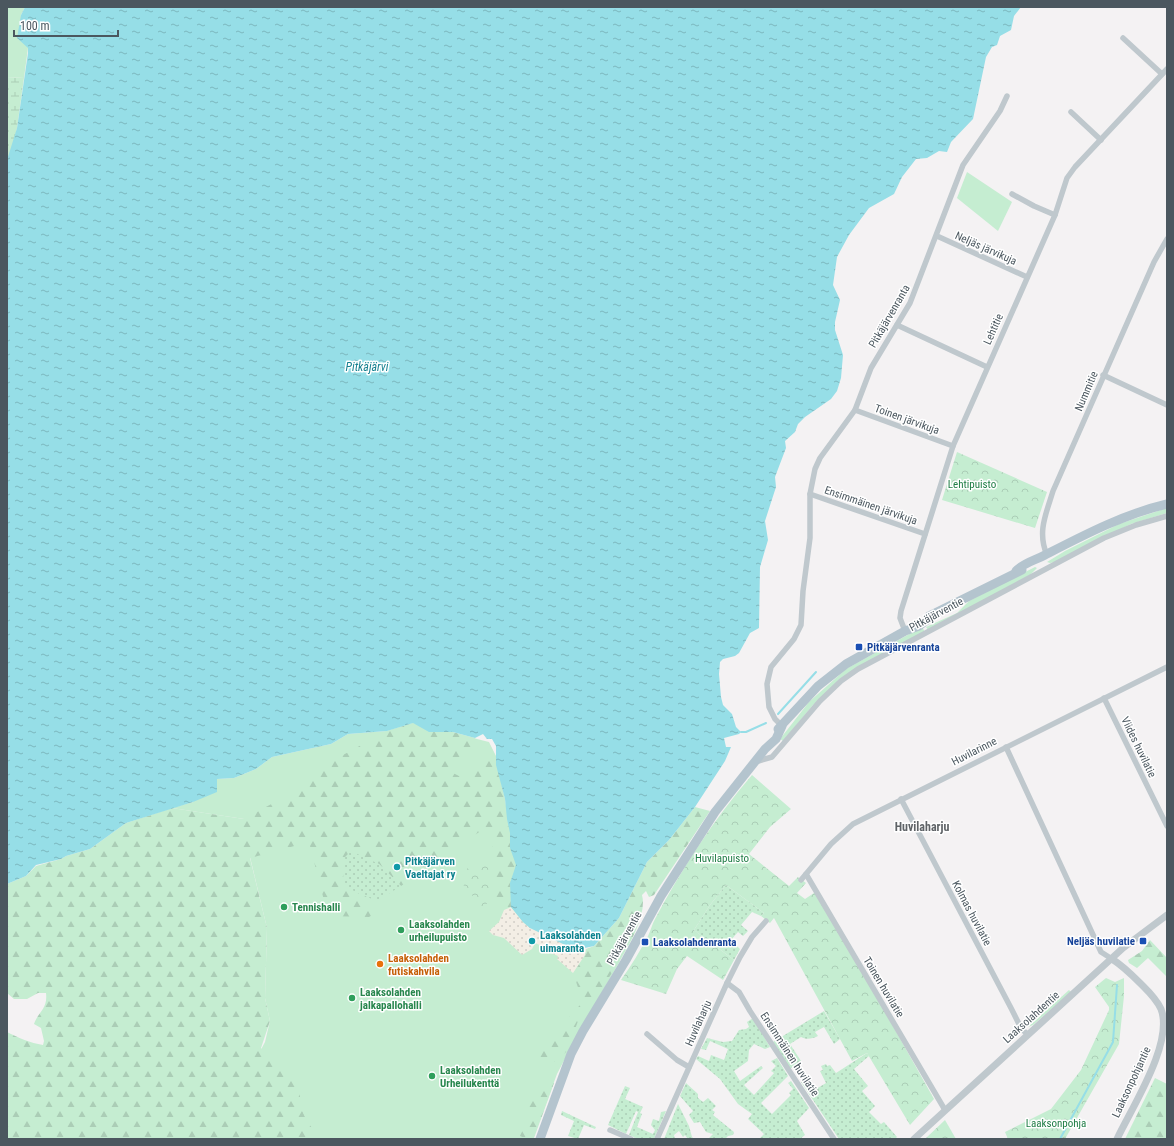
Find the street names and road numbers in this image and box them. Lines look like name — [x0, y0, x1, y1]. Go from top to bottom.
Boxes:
street label: Neljäs järvikuja — [953, 229, 1019, 268]
street label: Pitkäjärvenranta — [866, 282, 913, 350]
street label: Lehtitie — [981, 312, 1006, 347]
street label: Nummitie — [1072, 369, 1101, 413]
street label: Toinen järvikuja — [873, 402, 941, 437]
street label: Ensimmäinen järvikuja — [823, 483, 919, 527]
street label: Pitkäjärventie — [907, 595, 965, 634]
street label: Viides huvilatie — [1118, 715, 1159, 780]
street label: Huvilarinne — [950, 735, 999, 768]
street label: Kolmas huvilatie — [949, 879, 994, 948]
street label: Pitkäjärventie — [604, 909, 645, 967]
street label: Toinen huvilatie — [860, 955, 907, 1020]
street label: Laaksolahdentie — [1001, 989, 1062, 1046]
street label: Huvilaharju — [683, 998, 714, 1048]
street label: Ensimmäinen huvilatie — [758, 1010, 822, 1099]
street label: Laaksonpohjantie — [1109, 1045, 1154, 1120]

